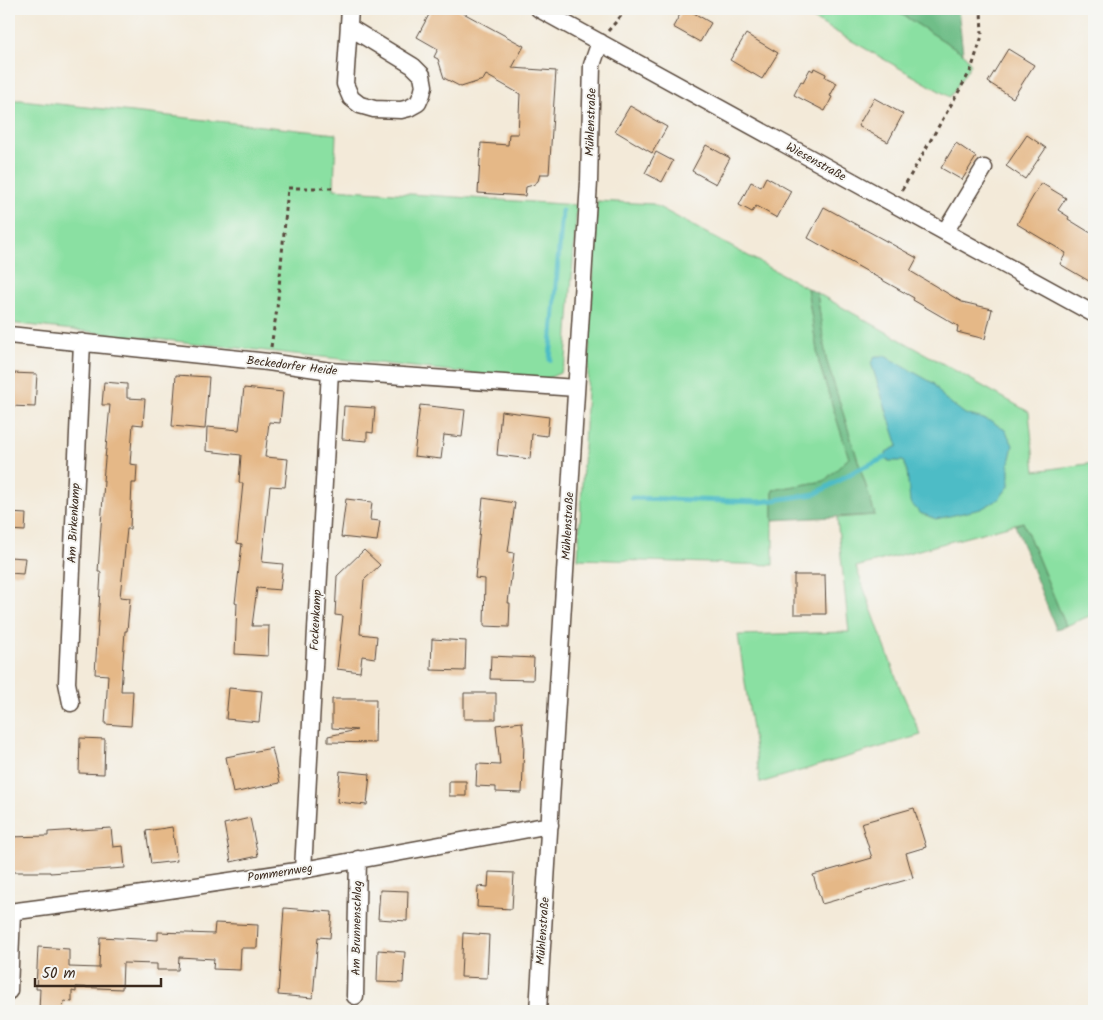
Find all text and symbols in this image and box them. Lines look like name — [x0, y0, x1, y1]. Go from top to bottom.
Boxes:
street label: Mühlenstraße — [580, 87, 602, 156]
street label: Wiesenstraße — [782, 138, 850, 187]
street label: Beckedorfer Heide — [246, 351, 339, 381]
street label: Am Birkenkamp — [62, 482, 86, 563]
street label: Mühlenstraße — [557, 491, 579, 561]
street label: Fockenkamp — [305, 589, 327, 651]
street label: Pommernweg — [246, 858, 314, 888]
street label: Am Brunnenschlag — [347, 880, 367, 976]
street label: Mühlenstraße — [531, 896, 555, 966]
scale bar — [35, 955, 161, 987]
text: 50 m — [42, 962, 76, 986]

